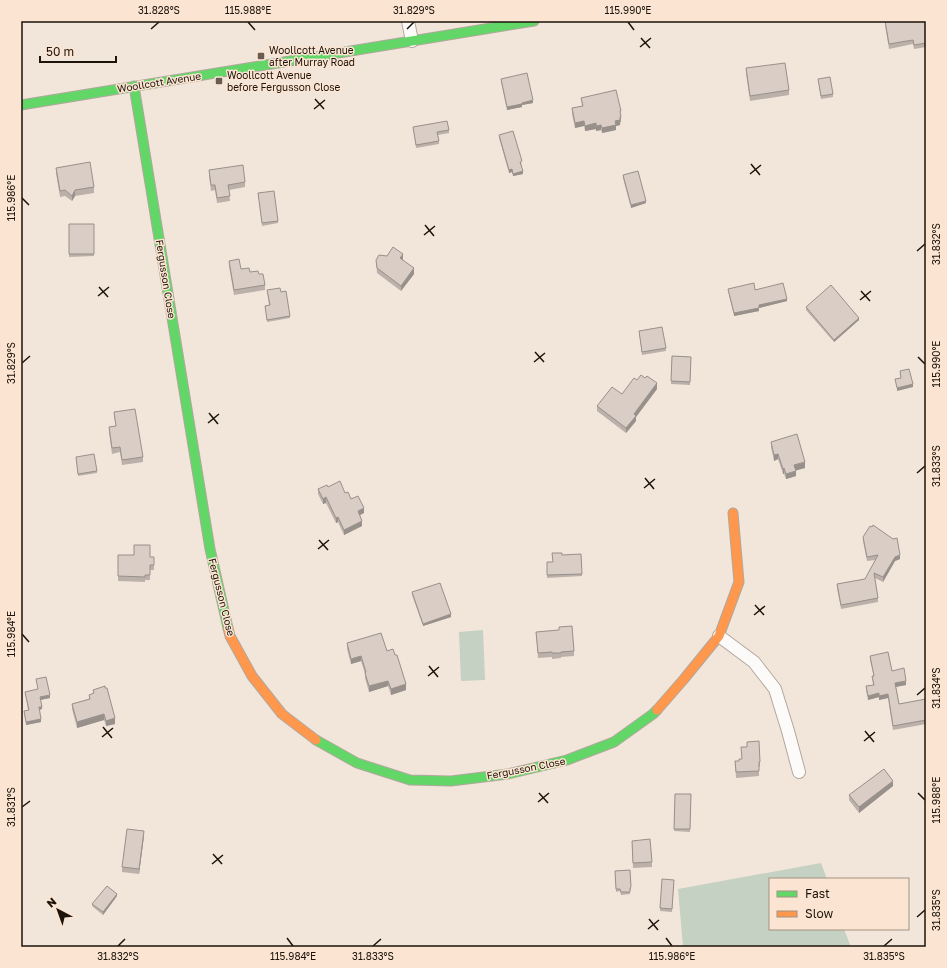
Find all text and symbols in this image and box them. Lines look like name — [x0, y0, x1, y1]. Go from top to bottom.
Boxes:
text: 31.828°S — [138, 4, 180, 16]
text: 115.988°E — [225, 4, 271, 16]
text: 31.829°S — [393, 4, 435, 16]
text: 115.990°E — [605, 4, 651, 16]
scale bar — [40, 38, 116, 64]
text: 50 m — [46, 44, 74, 59]
place label: Woollcott Avenue after Murray Road — [269, 44, 355, 68]
marker: Woollcott Avenue after Murray Road — [256, 51, 266, 61]
street label: Woollcott Avenue — [116, 69, 202, 95]
place label: Woollcott Avenue before Fergusson Close — [227, 69, 341, 93]
marker: Woollcott Avenue before Fergusson Close — [214, 76, 224, 86]
text: 115.986°E — [5, 175, 17, 221]
text: 31.832°S — [930, 223, 942, 265]
street label: Fergusson Close — [154, 239, 178, 320]
text: 115.990°E — [930, 341, 942, 387]
text: 31.829°S — [5, 342, 17, 384]
text: 31.833°S — [930, 445, 942, 487]
street label: Fergusson Close — [207, 557, 238, 637]
text: 115.984°E — [5, 611, 17, 657]
text: 31.834°S — [930, 667, 942, 709]
street label: Fergusson Close — [486, 754, 567, 782]
text: 115.988°E — [930, 777, 942, 823]
text: 31.831°S — [5, 787, 17, 827]
legend — [769, 878, 909, 930]
text: Fast — [805, 886, 830, 901]
text: 31.835°S — [930, 889, 942, 931]
north arrow — [38, 890, 78, 930]
text: N — [44, 894, 59, 910]
text: Slow — [805, 906, 833, 921]
text: 31.832°S — [97, 950, 139, 962]
text: 115.984°E — [270, 950, 316, 962]
text: 31.833°S — [352, 950, 394, 962]
text: 115.986°E — [649, 950, 695, 962]
text: 31.835°S — [863, 950, 905, 962]

